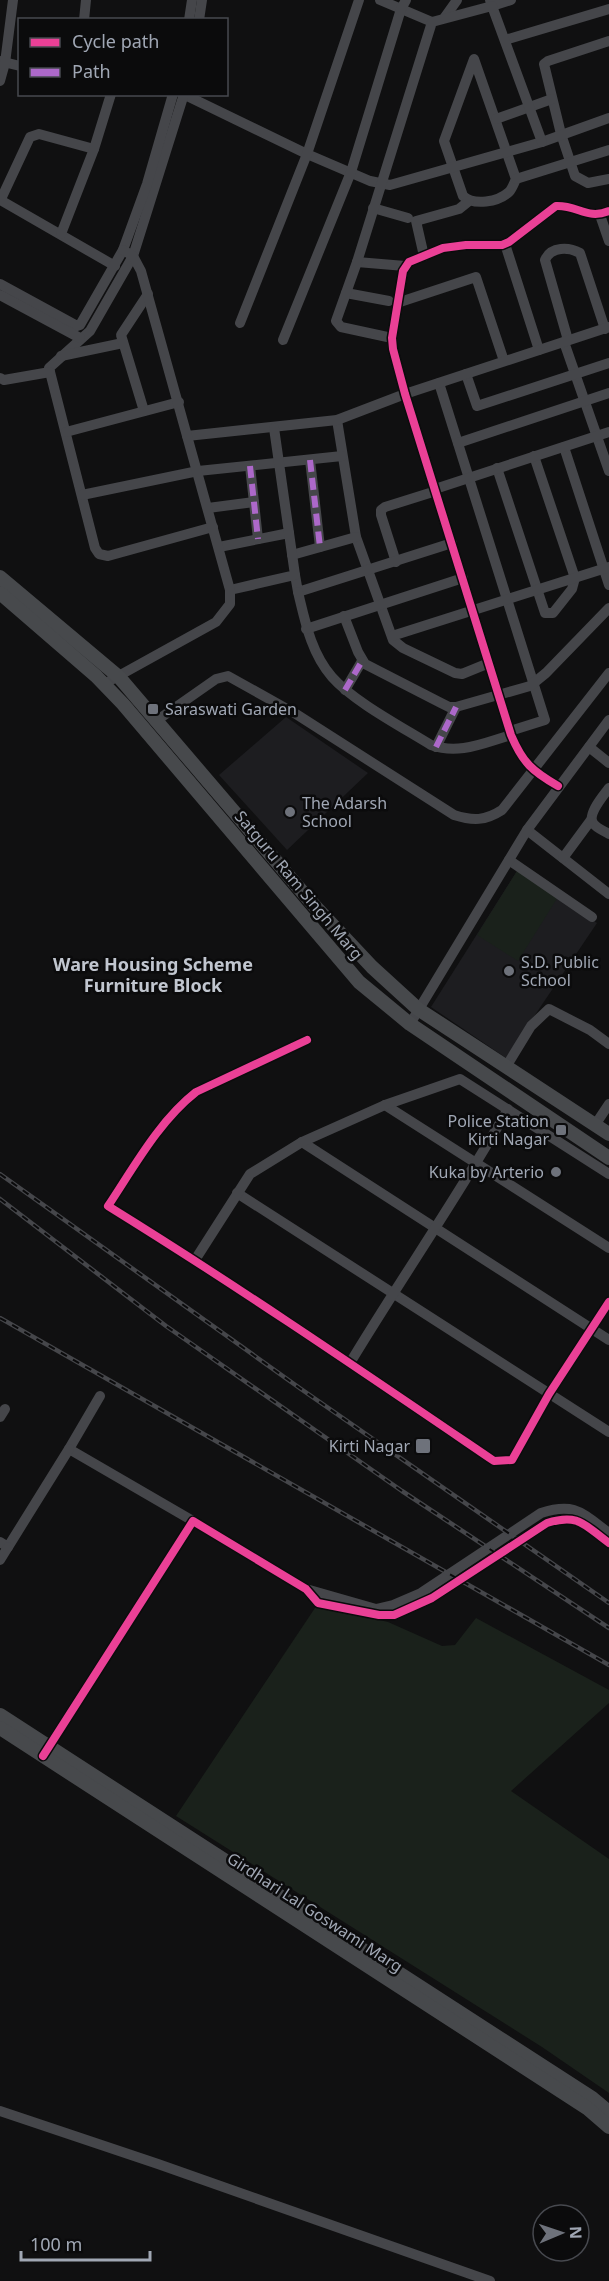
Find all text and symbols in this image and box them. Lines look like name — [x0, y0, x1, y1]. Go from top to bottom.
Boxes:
legend — [18, 18, 228, 96]
text: Cycle path — [72, 29, 159, 53]
text: Path — [72, 59, 111, 83]
place label: Saraswati Garden — [165, 698, 297, 720]
marker: Saraswati Garden — [146, 702, 160, 716]
place label: The Adarsh School — [302, 792, 387, 832]
marker: The Adarsh School — [283, 805, 297, 819]
street label: Satguru Ram Singh Marg — [230, 806, 368, 964]
place label: S.D. Public School — [521, 951, 599, 991]
district label: Ware Housing Scheme Furniture Block — [53, 952, 253, 997]
marker: S.D. Public School — [502, 964, 516, 978]
place label: Police Station Kirti Nagar — [448, 1110, 549, 1150]
marker: Police Station Kirti Nagar — [554, 1123, 568, 1137]
place label: Kuka by Arterio — [429, 1161, 544, 1183]
marker: Kuka by Arterio — [549, 1165, 563, 1179]
place label: Kirti Nagar — [329, 1435, 410, 1457]
marker: Kirti Nagar — [414, 1437, 432, 1455]
street label: Girdhari Lal Goswami Marg — [223, 1847, 407, 1977]
north arrow — [531, 2203, 591, 2263]
scale bar — [21, 2224, 150, 2262]
text: N — [565, 2226, 587, 2239]
text: 100 m — [30, 2232, 82, 2256]

